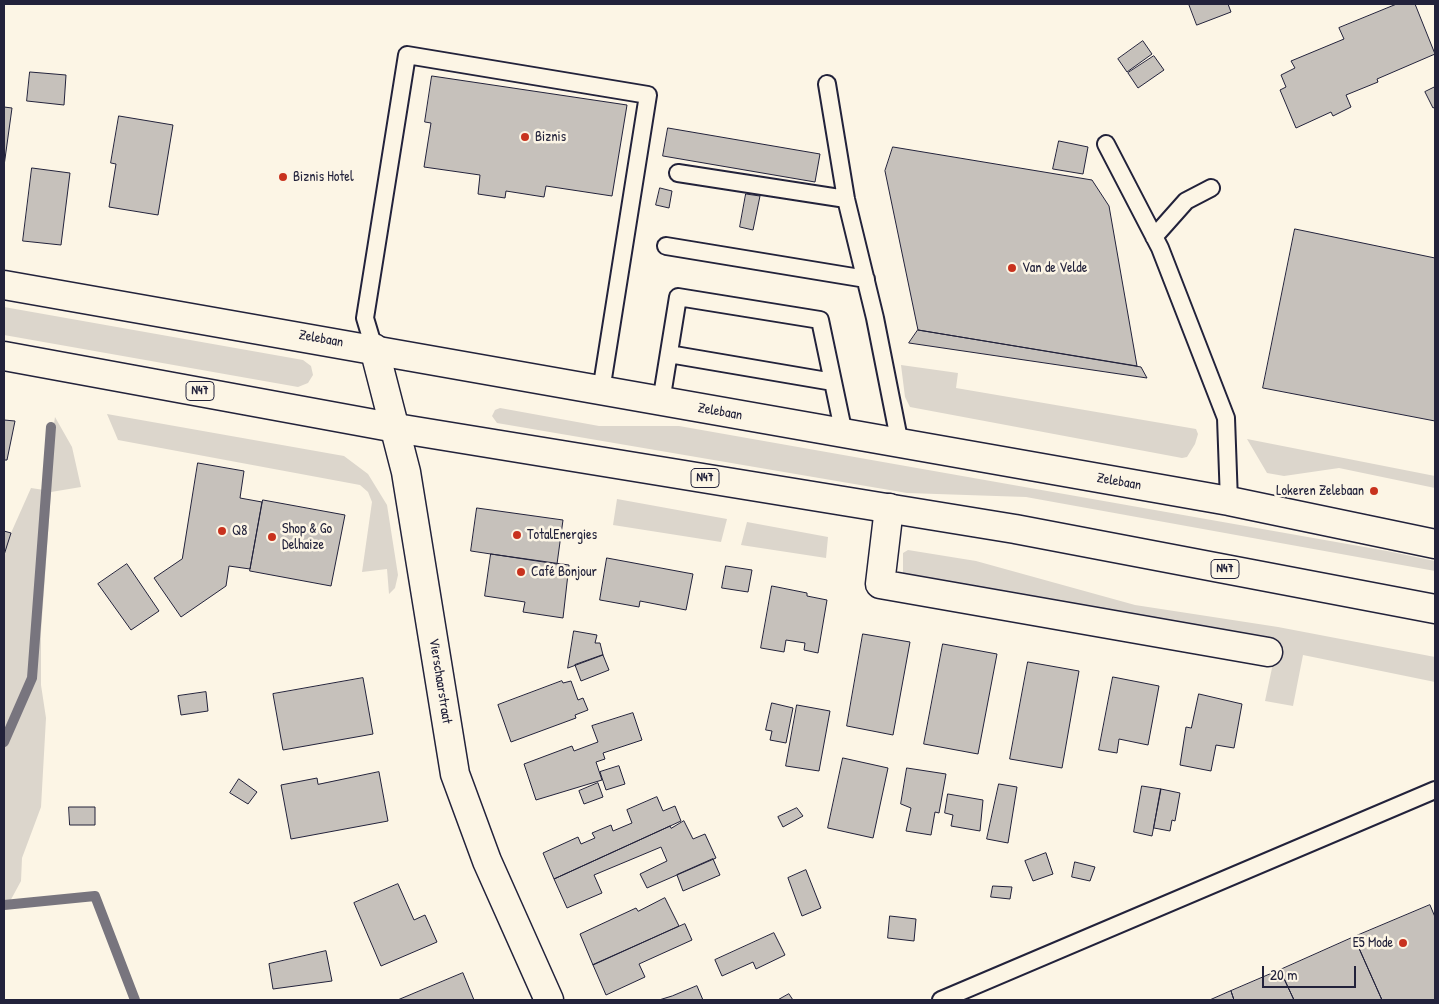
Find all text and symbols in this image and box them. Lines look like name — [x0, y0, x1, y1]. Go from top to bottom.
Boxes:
place label: Biznis — [535, 129, 566, 145]
marker: Biznis — [519, 131, 531, 143]
place label: Biznis Hotel — [293, 169, 354, 185]
marker: Biznis Hotel — [277, 171, 289, 183]
place label: Van de Velde — [1022, 260, 1087, 276]
marker: Van de Velde — [1006, 262, 1018, 274]
street label: Zelebaan — [297, 327, 345, 351]
road number: N47 — [186, 382, 214, 401]
street label: Zelebaan — [696, 400, 744, 424]
road number: N47 — [691, 468, 719, 488]
street label: Zelebaan — [1095, 470, 1143, 494]
place label: Lokeren Zelebaan — [1276, 483, 1364, 499]
marker: Lokeren Zelebaan — [1368, 485, 1380, 497]
place label: Shop & Go Delhaize — [282, 521, 332, 554]
place label: Q8 — [232, 523, 247, 539]
marker: Q8 — [216, 525, 228, 537]
place label: TotalEnergies — [527, 527, 597, 543]
marker: TotalEnergies — [511, 529, 523, 541]
marker: Shop & Go Delhaize — [266, 531, 278, 543]
road number: N47 — [1211, 560, 1239, 578]
place label: Café Bonjour — [531, 564, 597, 580]
marker: Café Bonjour — [515, 566, 527, 578]
street label: Vierschaarstraat — [425, 637, 455, 725]
place label: E5 Mode — [1353, 935, 1393, 951]
marker: E5 Mode — [1397, 937, 1409, 949]
scale bar — [1264, 956, 1358, 988]
text: 20 m — [1270, 964, 1297, 985]

